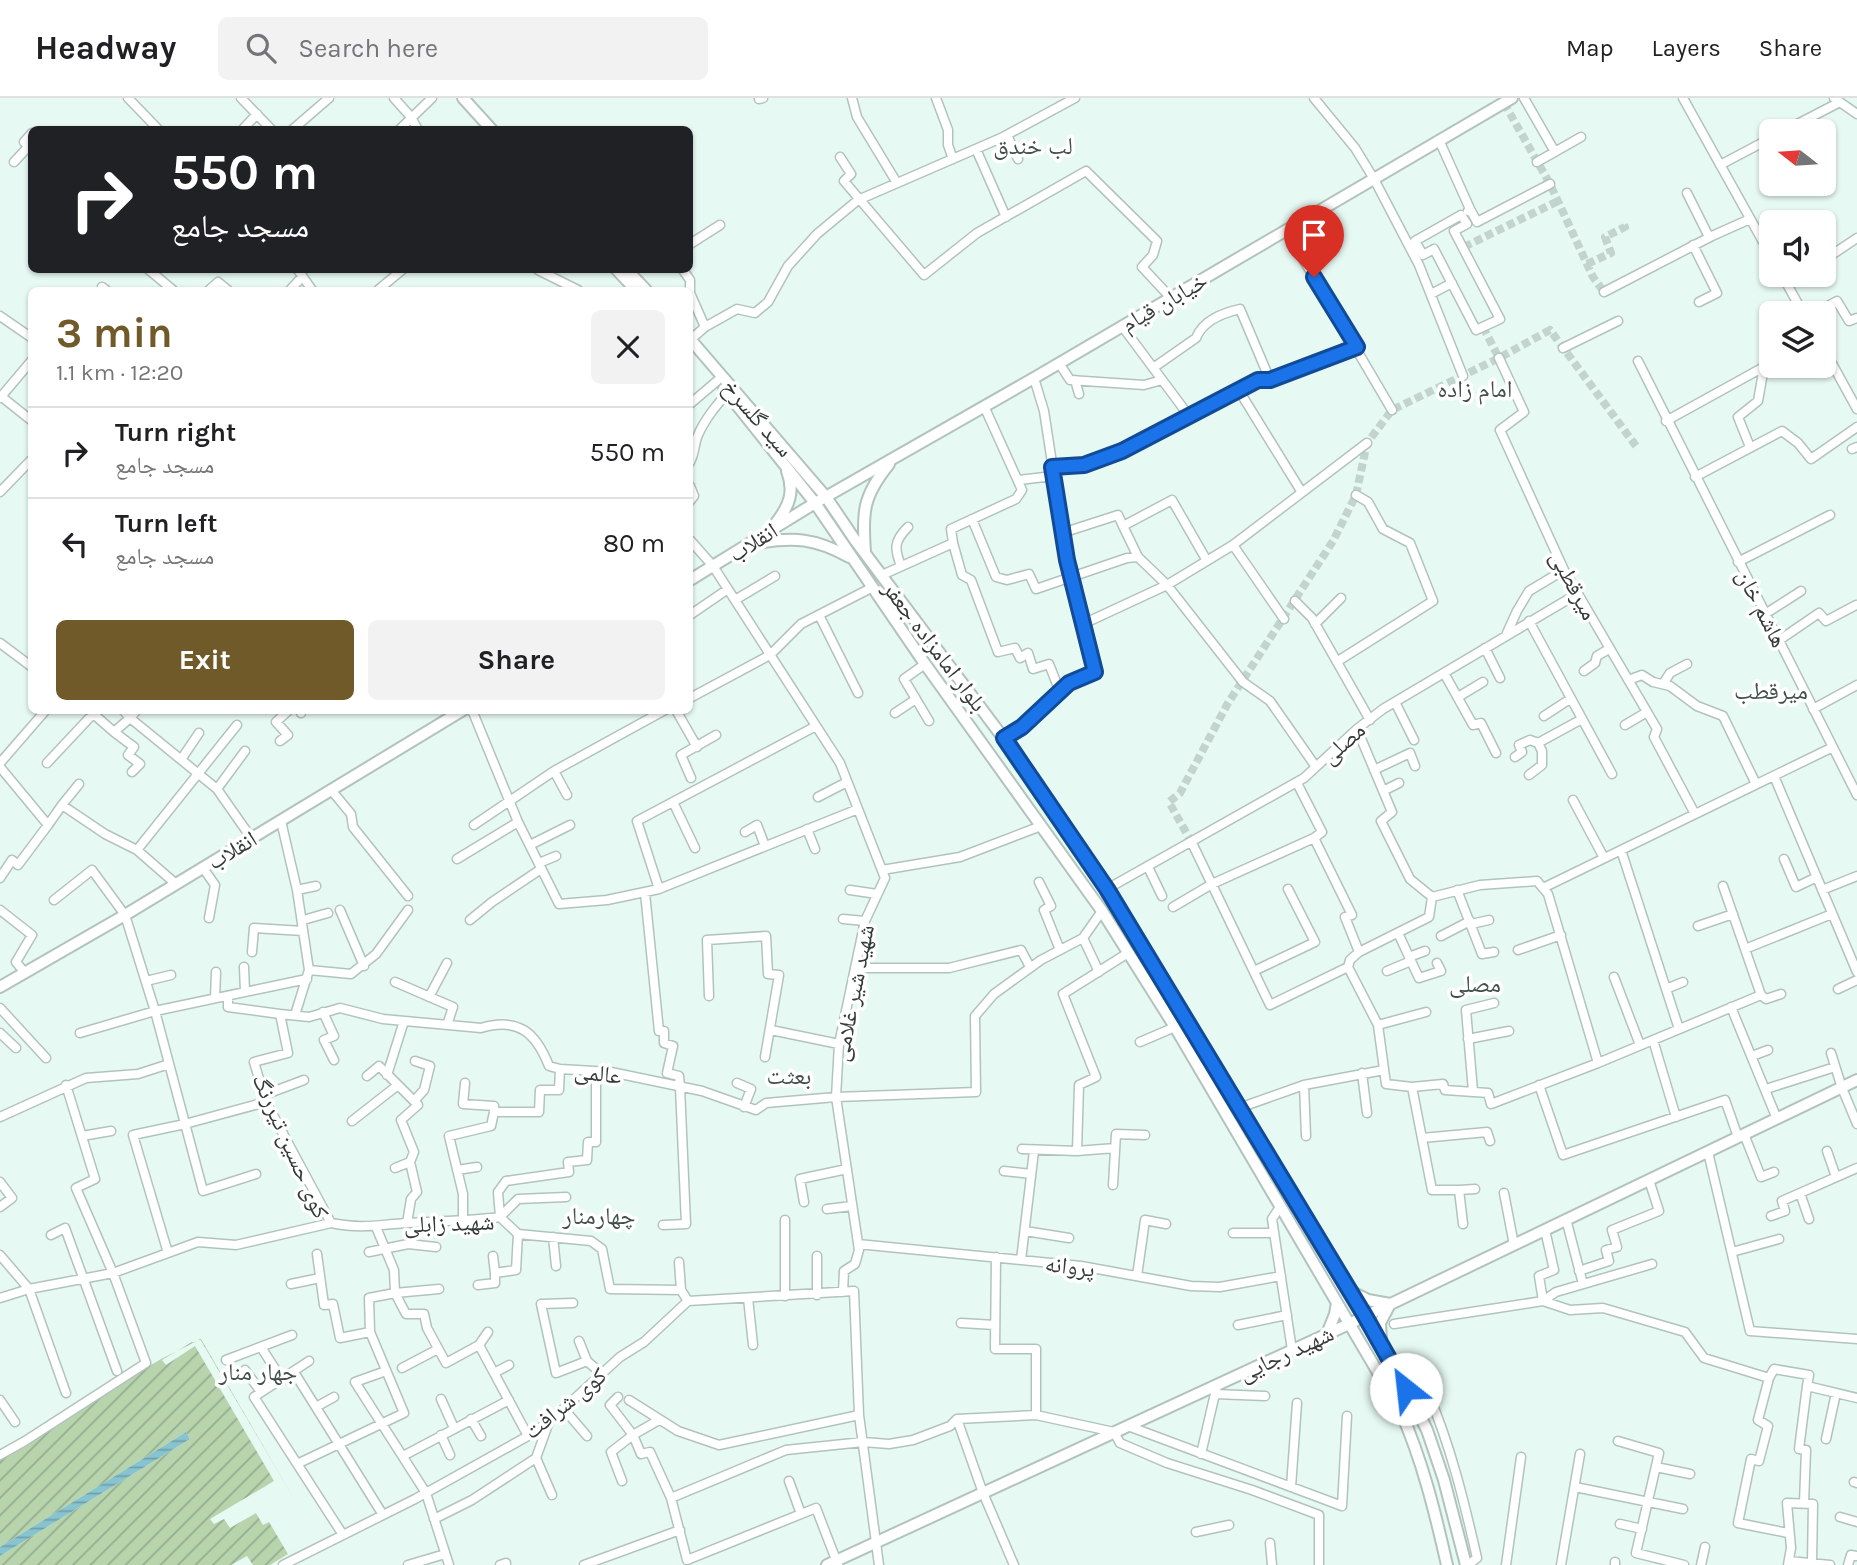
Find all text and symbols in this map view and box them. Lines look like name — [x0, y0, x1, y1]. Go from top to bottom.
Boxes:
search box — [218, 17, 708, 80]
text: Headway — [35, 29, 176, 67]
icon: search — [242, 29, 280, 67]
text: Search here — [298, 33, 438, 64]
text: Map — [1566, 34, 1614, 62]
text: Layers — [1652, 34, 1721, 62]
text: Share — [1759, 34, 1822, 62]
north arrow — [1759, 119, 1836, 196]
map controls — [1759, 119, 1836, 378]
district label: لب خندق — [993, 132, 1073, 160]
text: 550 m — [171, 144, 318, 201]
icon: right — [56, 154, 147, 245]
pin — [1284, 205, 1344, 277]
text: مسجد جامع — [171, 208, 309, 245]
button: sound — [1759, 210, 1836, 287]
icon: arrive — [1295, 216, 1333, 254]
street label: خیابان قیام — [1116, 267, 1213, 340]
button: layers — [1759, 301, 1836, 378]
text: 3 min — [56, 308, 173, 358]
button: close — [591, 310, 665, 384]
text: 1.1 km · 12:20 — [56, 359, 184, 386]
street label: سید گلسرخ — [716, 374, 799, 463]
district label: امام زاده — [1438, 375, 1512, 405]
text: Turn right — [115, 417, 236, 448]
icon: right — [56, 434, 94, 472]
text: 550 m — [590, 437, 665, 468]
text: مسجد جامع — [115, 452, 214, 479]
text: Turn left — [115, 508, 217, 539]
street label: انقلاب — [724, 517, 783, 568]
icon: left — [56, 525, 94, 563]
text: 80 m — [603, 528, 665, 559]
text: مسجد جامع — [115, 543, 214, 570]
street label: میرقطبی — [1544, 546, 1603, 625]
street label: هاشم خان — [1729, 565, 1793, 653]
street label: بلوار امامزاده جعفر — [876, 575, 992, 717]
button: Exit — [56, 620, 354, 700]
button: Share — [368, 620, 665, 700]
district label: میرقطب — [1734, 677, 1808, 705]
street label: مصلی — [1316, 717, 1371, 770]
street label: انقلاب — [203, 825, 262, 876]
street label: شهید شیر غلامی — [827, 922, 880, 1064]
district label: مصلی — [1449, 970, 1501, 998]
street label: عالمی — [573, 1057, 624, 1090]
district label: بعثت — [767, 1062, 811, 1090]
street label: کوی حسین تیررنگ — [247, 1070, 335, 1223]
district label: چهارمنار — [561, 1202, 636, 1230]
street label: شهید زابلی — [403, 1208, 495, 1239]
street label: پروانه — [1043, 1250, 1096, 1283]
street label: شهید رجایی — [1234, 1320, 1338, 1387]
position arrow — [1369, 1352, 1443, 1426]
district label: جهار منار — [218, 1358, 297, 1386]
street label: کوی شرافت — [519, 1362, 612, 1445]

